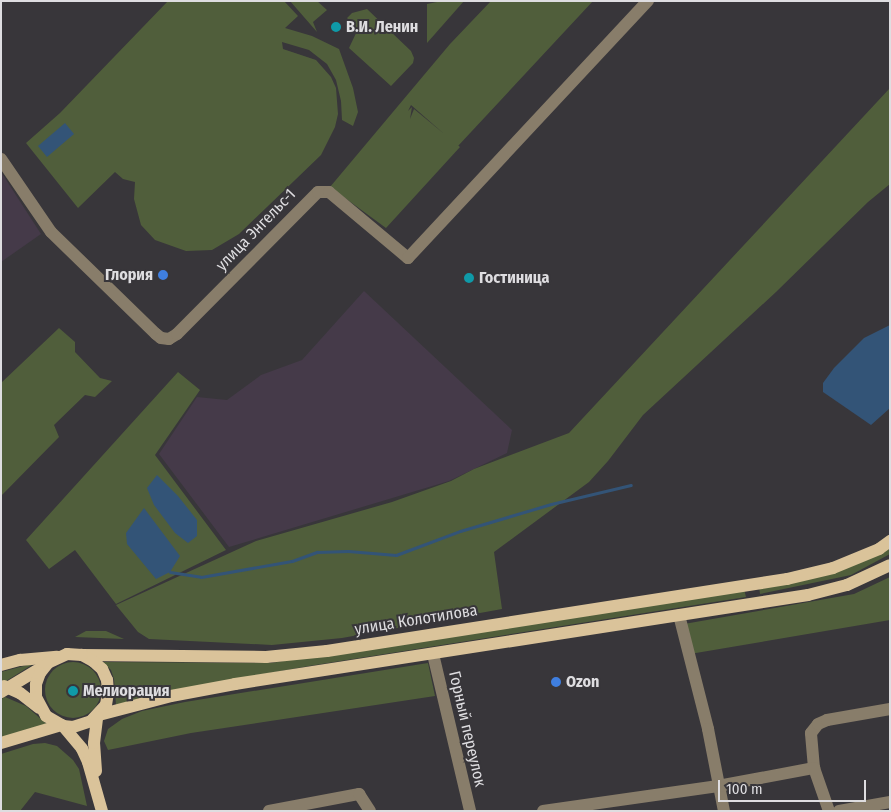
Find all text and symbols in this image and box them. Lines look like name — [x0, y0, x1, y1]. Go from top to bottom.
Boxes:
place label: В.И. Ленин — [346, 17, 418, 37]
marker: В.И. Ленин — [330, 21, 342, 33]
street label: улица Энгельс-1 — [212, 185, 300, 275]
place label: Глория — [105, 265, 153, 285]
place label: Гостиница — [479, 268, 549, 288]
marker: Глория — [157, 269, 169, 281]
marker: Гостиница — [463, 272, 475, 284]
street label: улица Колотилова — [353, 601, 479, 639]
street label: Горный переулок — [444, 669, 490, 789]
place label: Ozon — [566, 672, 599, 692]
marker: Ozon — [550, 676, 562, 688]
place label: Мелиорация — [83, 681, 170, 701]
marker: Мелиорация — [67, 685, 79, 697]
scale bar — [721, 770, 868, 802]
text: 100 m — [726, 780, 763, 798]

